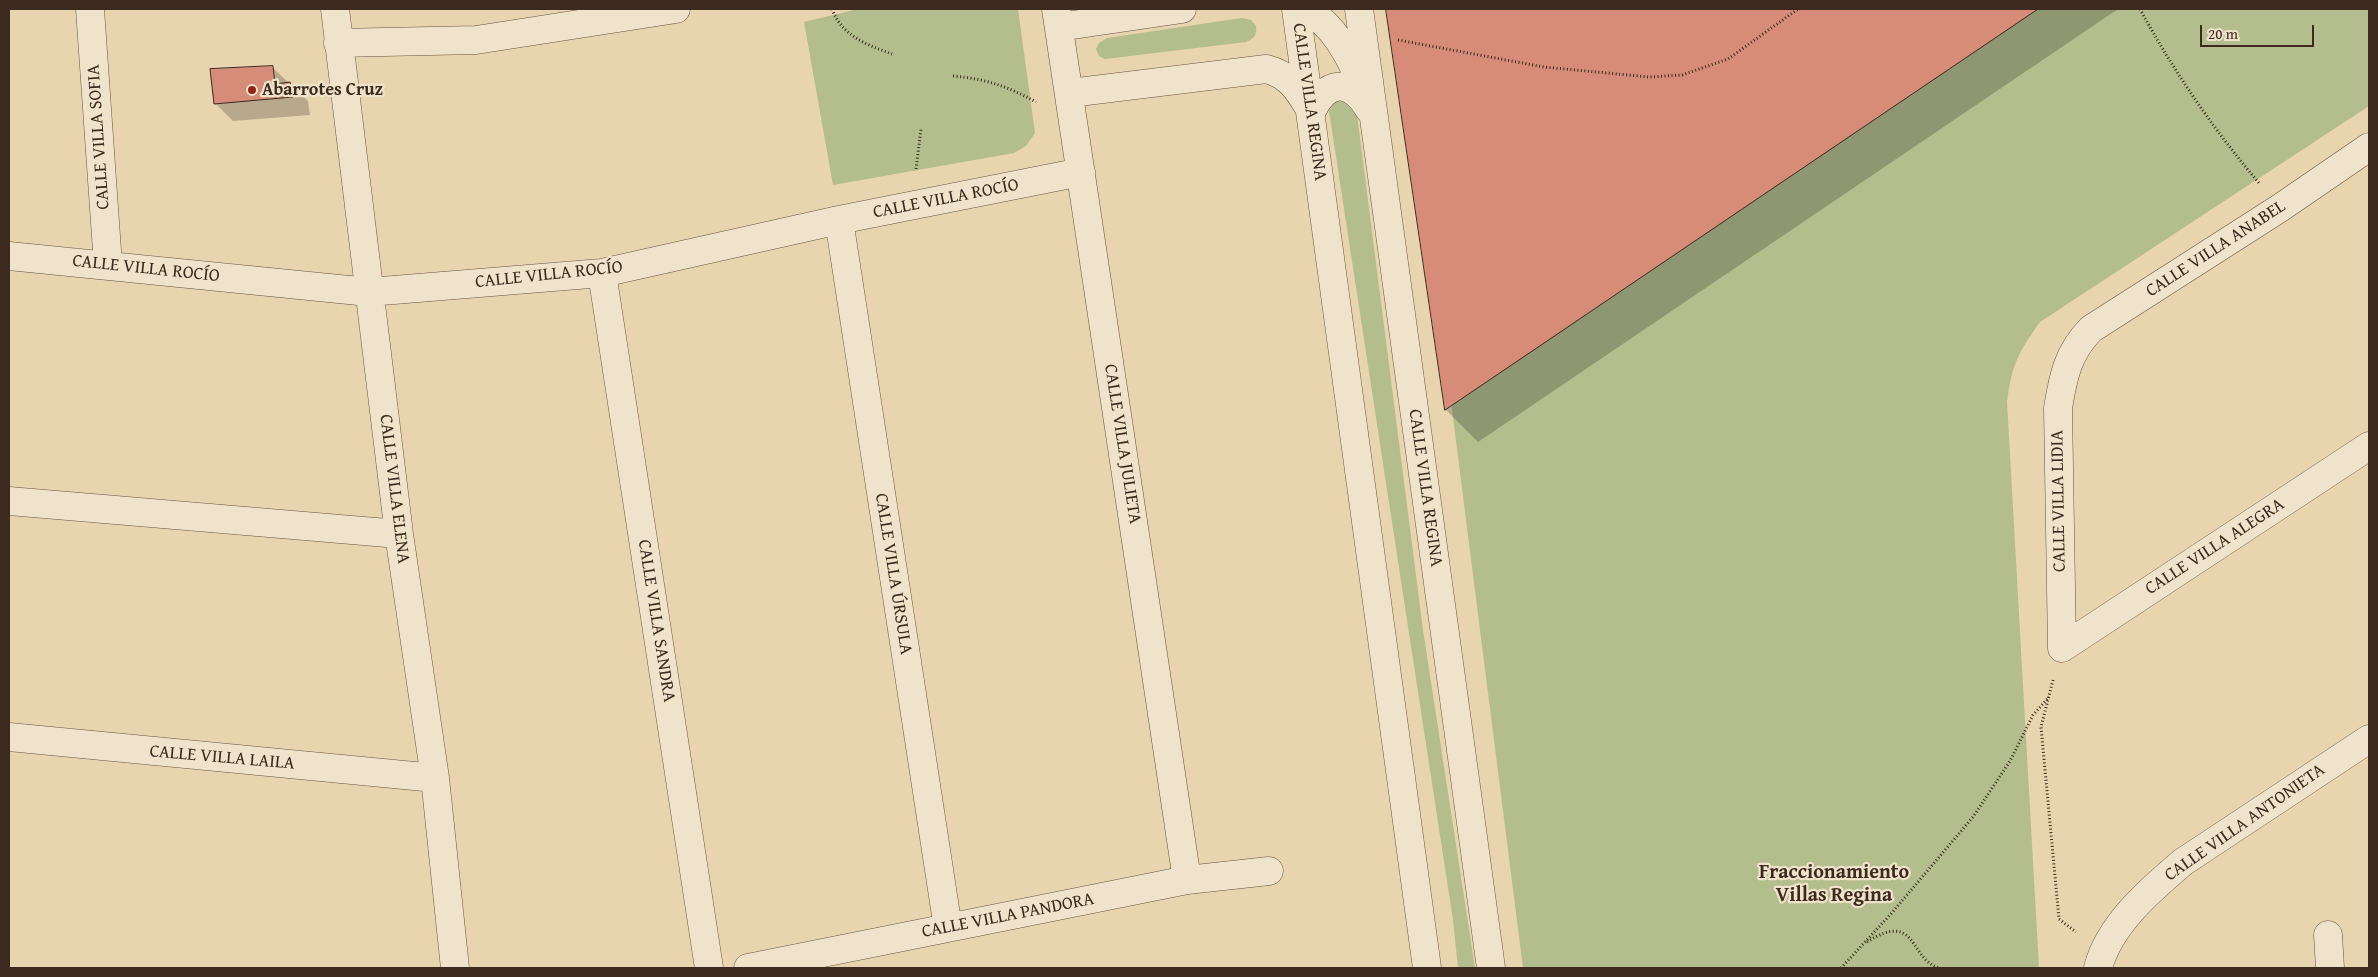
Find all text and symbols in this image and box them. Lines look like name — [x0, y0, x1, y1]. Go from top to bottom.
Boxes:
scale bar — [2203, 15, 2317, 47]
street label: CALLE VILLA REGINA — [1287, 22, 1331, 182]
text: 20 m — [2208, 23, 2238, 44]
street label: CALLE VILLA SOFIA — [83, 64, 115, 210]
place label: Abarrotes Cruz — [262, 79, 383, 101]
marker: Abarrotes Cruz — [246, 84, 258, 96]
street label: CALLE VILLA ROCÍO — [871, 174, 1021, 224]
street label: CALLE VILLA ANABEL — [2142, 196, 2290, 302]
street label: CALLE VILLA ROCÍO — [71, 251, 221, 287]
street label: CALLE VILLA ROCÍO — [474, 257, 624, 293]
street label: CALLE VILLA JULIETA — [1099, 363, 1145, 525]
street label: CALLE VILLA REGINA — [1403, 408, 1447, 568]
street label: CALLE VILLA ELENA — [374, 413, 414, 565]
street label: CALLE VILLA LIDIA — [2047, 430, 2071, 572]
street label: CALLE VILLA ÚRSULA — [870, 492, 916, 656]
street label: CALLE VILLA ALEGRA — [2142, 494, 2288, 600]
street label: CALLE VILLA SANDRA — [632, 538, 680, 704]
street label: CALLE VILLA LAILA — [149, 741, 295, 775]
street label: CALLE VILLA ANTONIETA — [2161, 759, 2329, 887]
district label: Fraccionamiento Villas Regina — [1759, 861, 1909, 908]
street label: CALLE VILLA PANDORA — [920, 889, 1096, 943]

